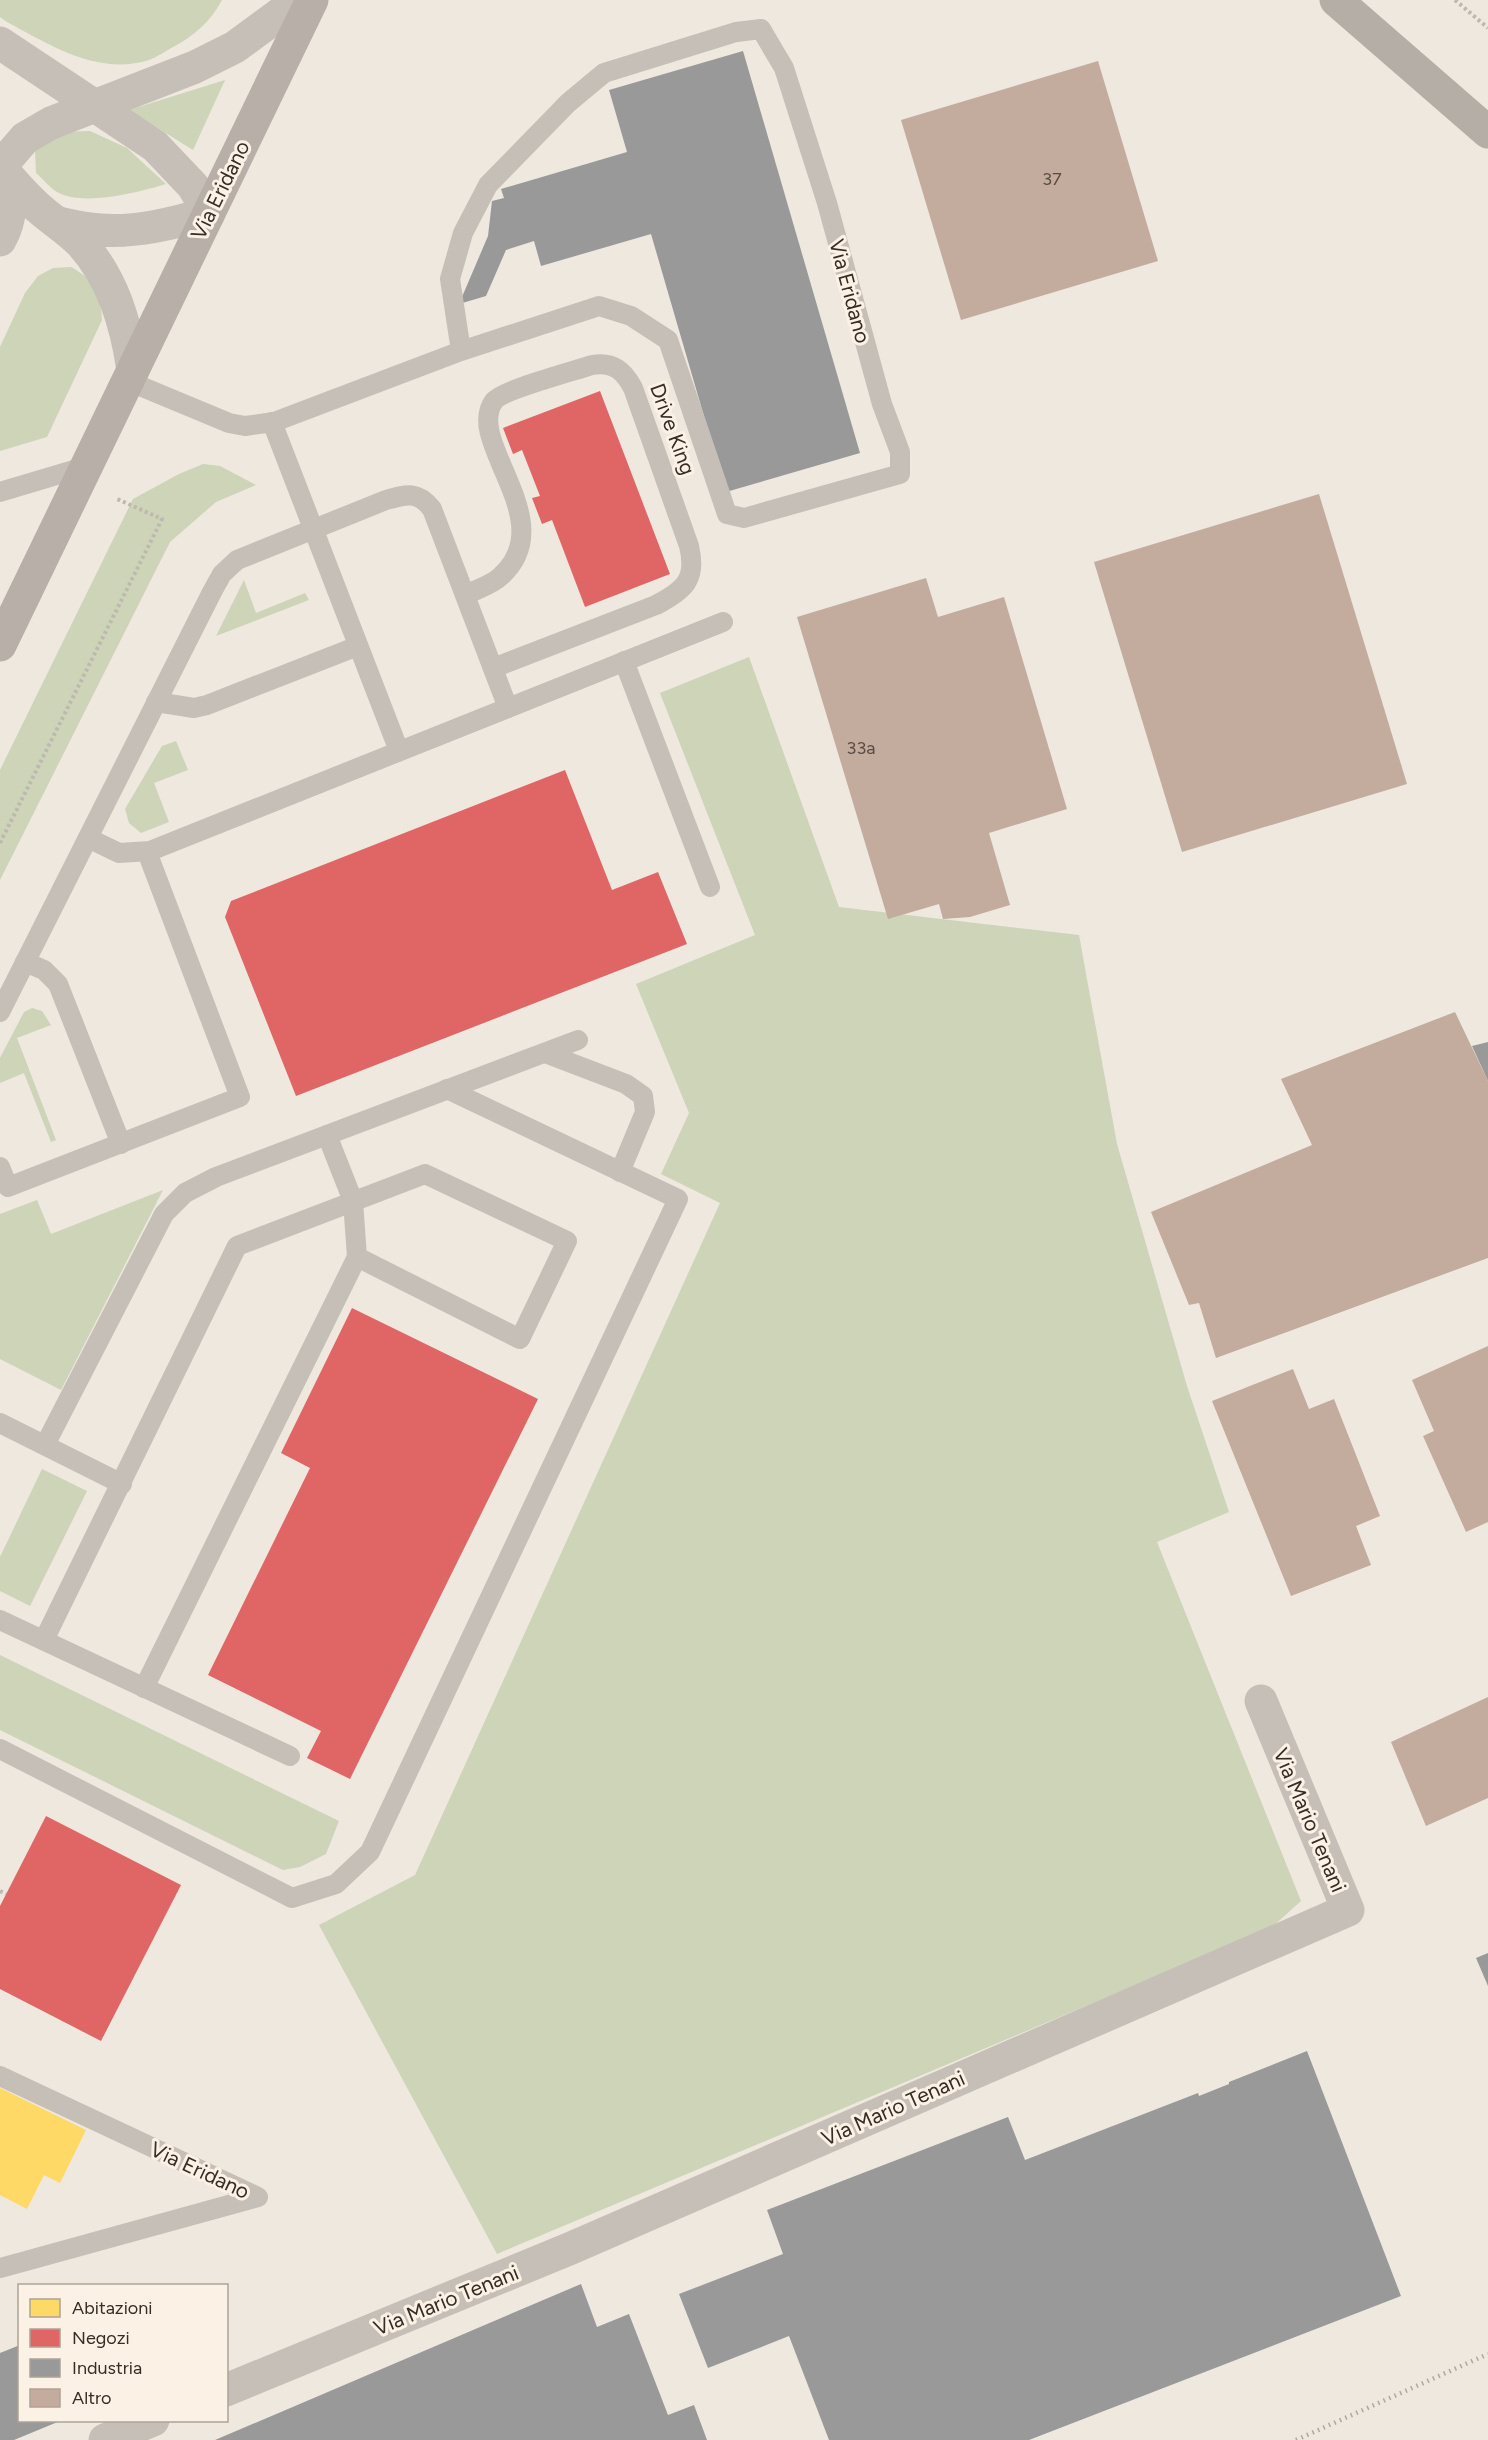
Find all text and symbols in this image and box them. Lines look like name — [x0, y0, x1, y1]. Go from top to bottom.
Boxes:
street label: Via Eridano — [185, 137, 255, 243]
house number: 37 — [1042, 168, 1062, 190]
street label: Via Eridano — [824, 236, 876, 346]
street label: Drive King — [645, 380, 701, 478]
house number: 33a — [847, 737, 875, 759]
street label: Via Mario Tenani — [1268, 1744, 1352, 1896]
street label: Via Mario Tenani — [818, 2065, 968, 2151]
street label: Via Eridano — [146, 2136, 254, 2204]
street label: Via Mario Tenani — [370, 2260, 522, 2340]
legend — [18, 2284, 228, 2422]
text: Abitazioni — [72, 2297, 153, 2319]
text: Negozi — [72, 2327, 130, 2349]
text: Industria — [72, 2357, 142, 2379]
text: Altro — [72, 2387, 111, 2409]

